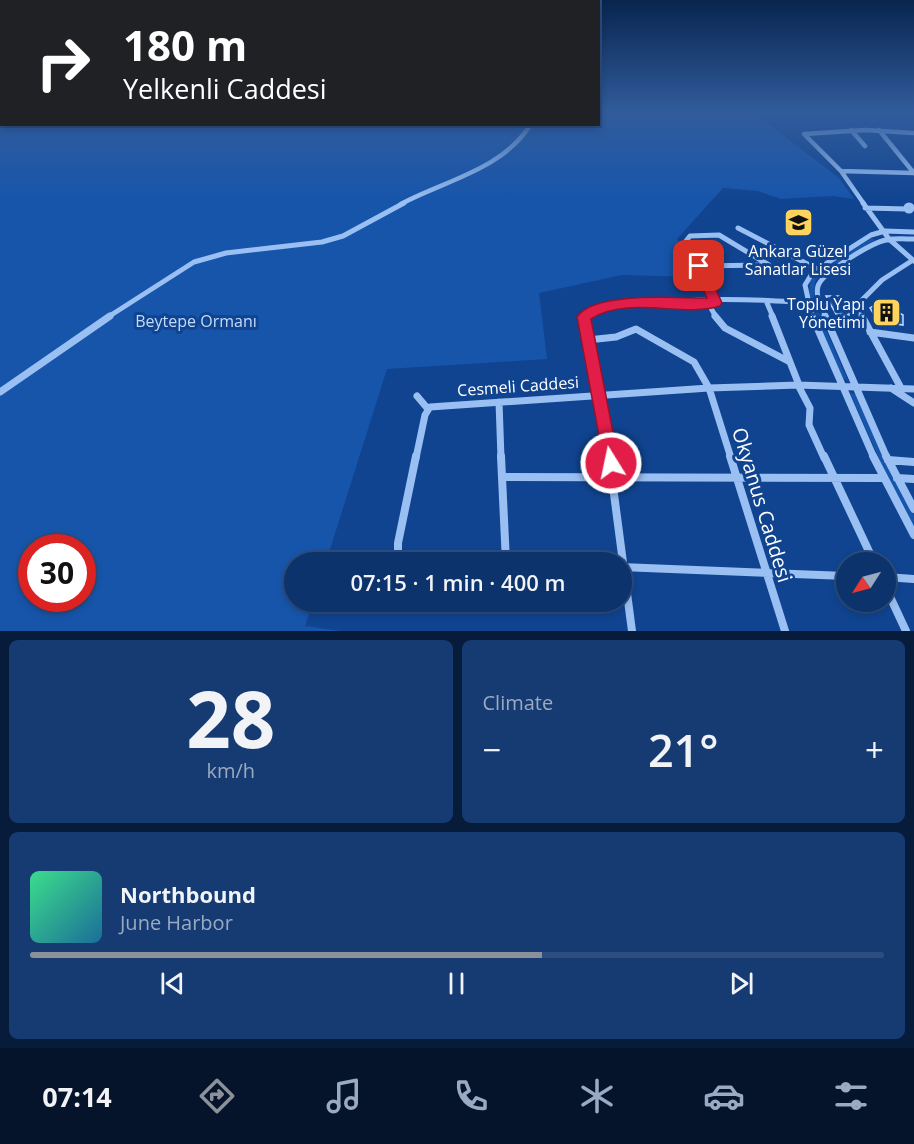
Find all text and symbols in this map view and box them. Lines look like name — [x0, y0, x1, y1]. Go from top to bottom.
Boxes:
text: 180 m — [123, 16, 247, 73]
icon: right — [24, 24, 102, 102]
text: Yelkenli Caddesi — [123, 70, 327, 107]
school or university icon: Ankara Güzel Sanatlar Lisesi — [782, 207, 814, 239]
pin — [673, 240, 724, 291]
place label: Ankara Güzel Sanatlar Lisesi — [745, 240, 851, 280]
icon: arrive — [682, 249, 715, 282]
place label: Toplu Yapı Yönetimi — [787, 293, 865, 333]
building icon: Toplu Yapı Yönetimi — [870, 297, 902, 329]
park label: Beytepe Ormanı — [135, 310, 257, 332]
street label: Cesmeli Caddesi — [456, 371, 580, 401]
street label: Okyanus Caddesi — [726, 424, 799, 586]
position arrow — [579, 431, 643, 495]
speed limit sign: 30 — [18, 534, 96, 612]
north arrow — [836, 552, 896, 612]
map controls — [836, 552, 896, 612]
text: 07:15 · 1 min · 400 m — [350, 567, 566, 597]
text: 28 — [186, 665, 275, 771]
text: Climate — [483, 689, 553, 716]
text: 21° — [648, 719, 719, 780]
text: − — [483, 727, 501, 772]
text: + — [865, 727, 884, 772]
text: km/h — [206, 757, 255, 784]
text: Northbound — [120, 879, 256, 909]
text: June Harbor — [120, 909, 233, 936]
icon: previous — [156, 967, 189, 1000]
icon: pause — [440, 967, 473, 1000]
icon: next — [725, 967, 758, 1000]
icon: directions — [196, 1075, 238, 1117]
icon: music — [323, 1075, 365, 1117]
icon: phone — [450, 1075, 492, 1117]
icon: climate — [576, 1075, 618, 1117]
icon: car — [703, 1075, 745, 1117]
icon: filters — [830, 1075, 872, 1117]
text: 07:14 — [42, 1078, 112, 1115]

